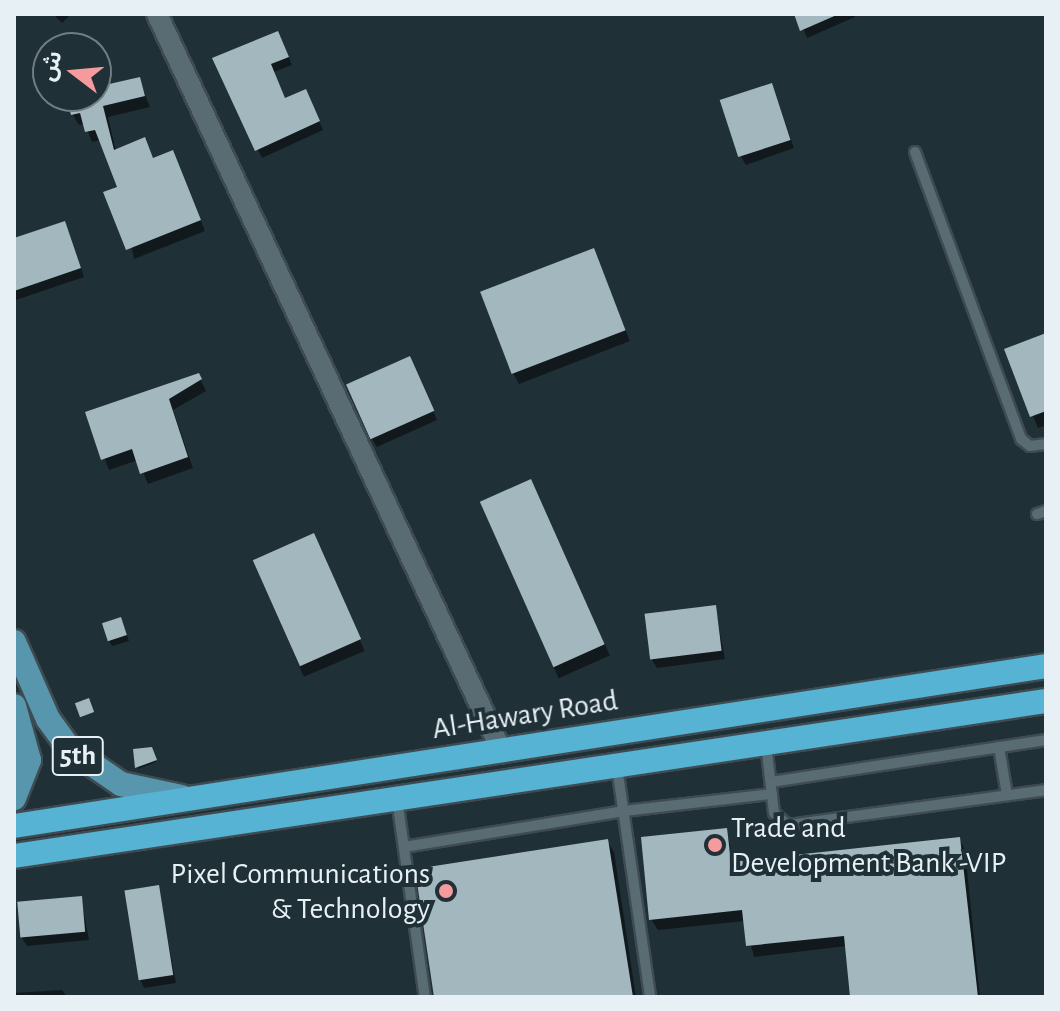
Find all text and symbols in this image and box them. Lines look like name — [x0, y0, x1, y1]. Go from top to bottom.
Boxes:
north arrow — [32, 32, 112, 112]
text: ش — [36, 48, 66, 83]
street label: Al-Hawary Road — [430, 683, 620, 747]
road number: 5th — [50, 732, 106, 780]
place label: Trade and Development Bank -VIP — [731, 810, 1006, 880]
marker: Trade and Development Bank -VIP — [706, 836, 724, 854]
place label: Pixel Communications & Technology — [171, 856, 430, 926]
marker: Pixel Communications & Technology — [437, 882, 455, 900]

